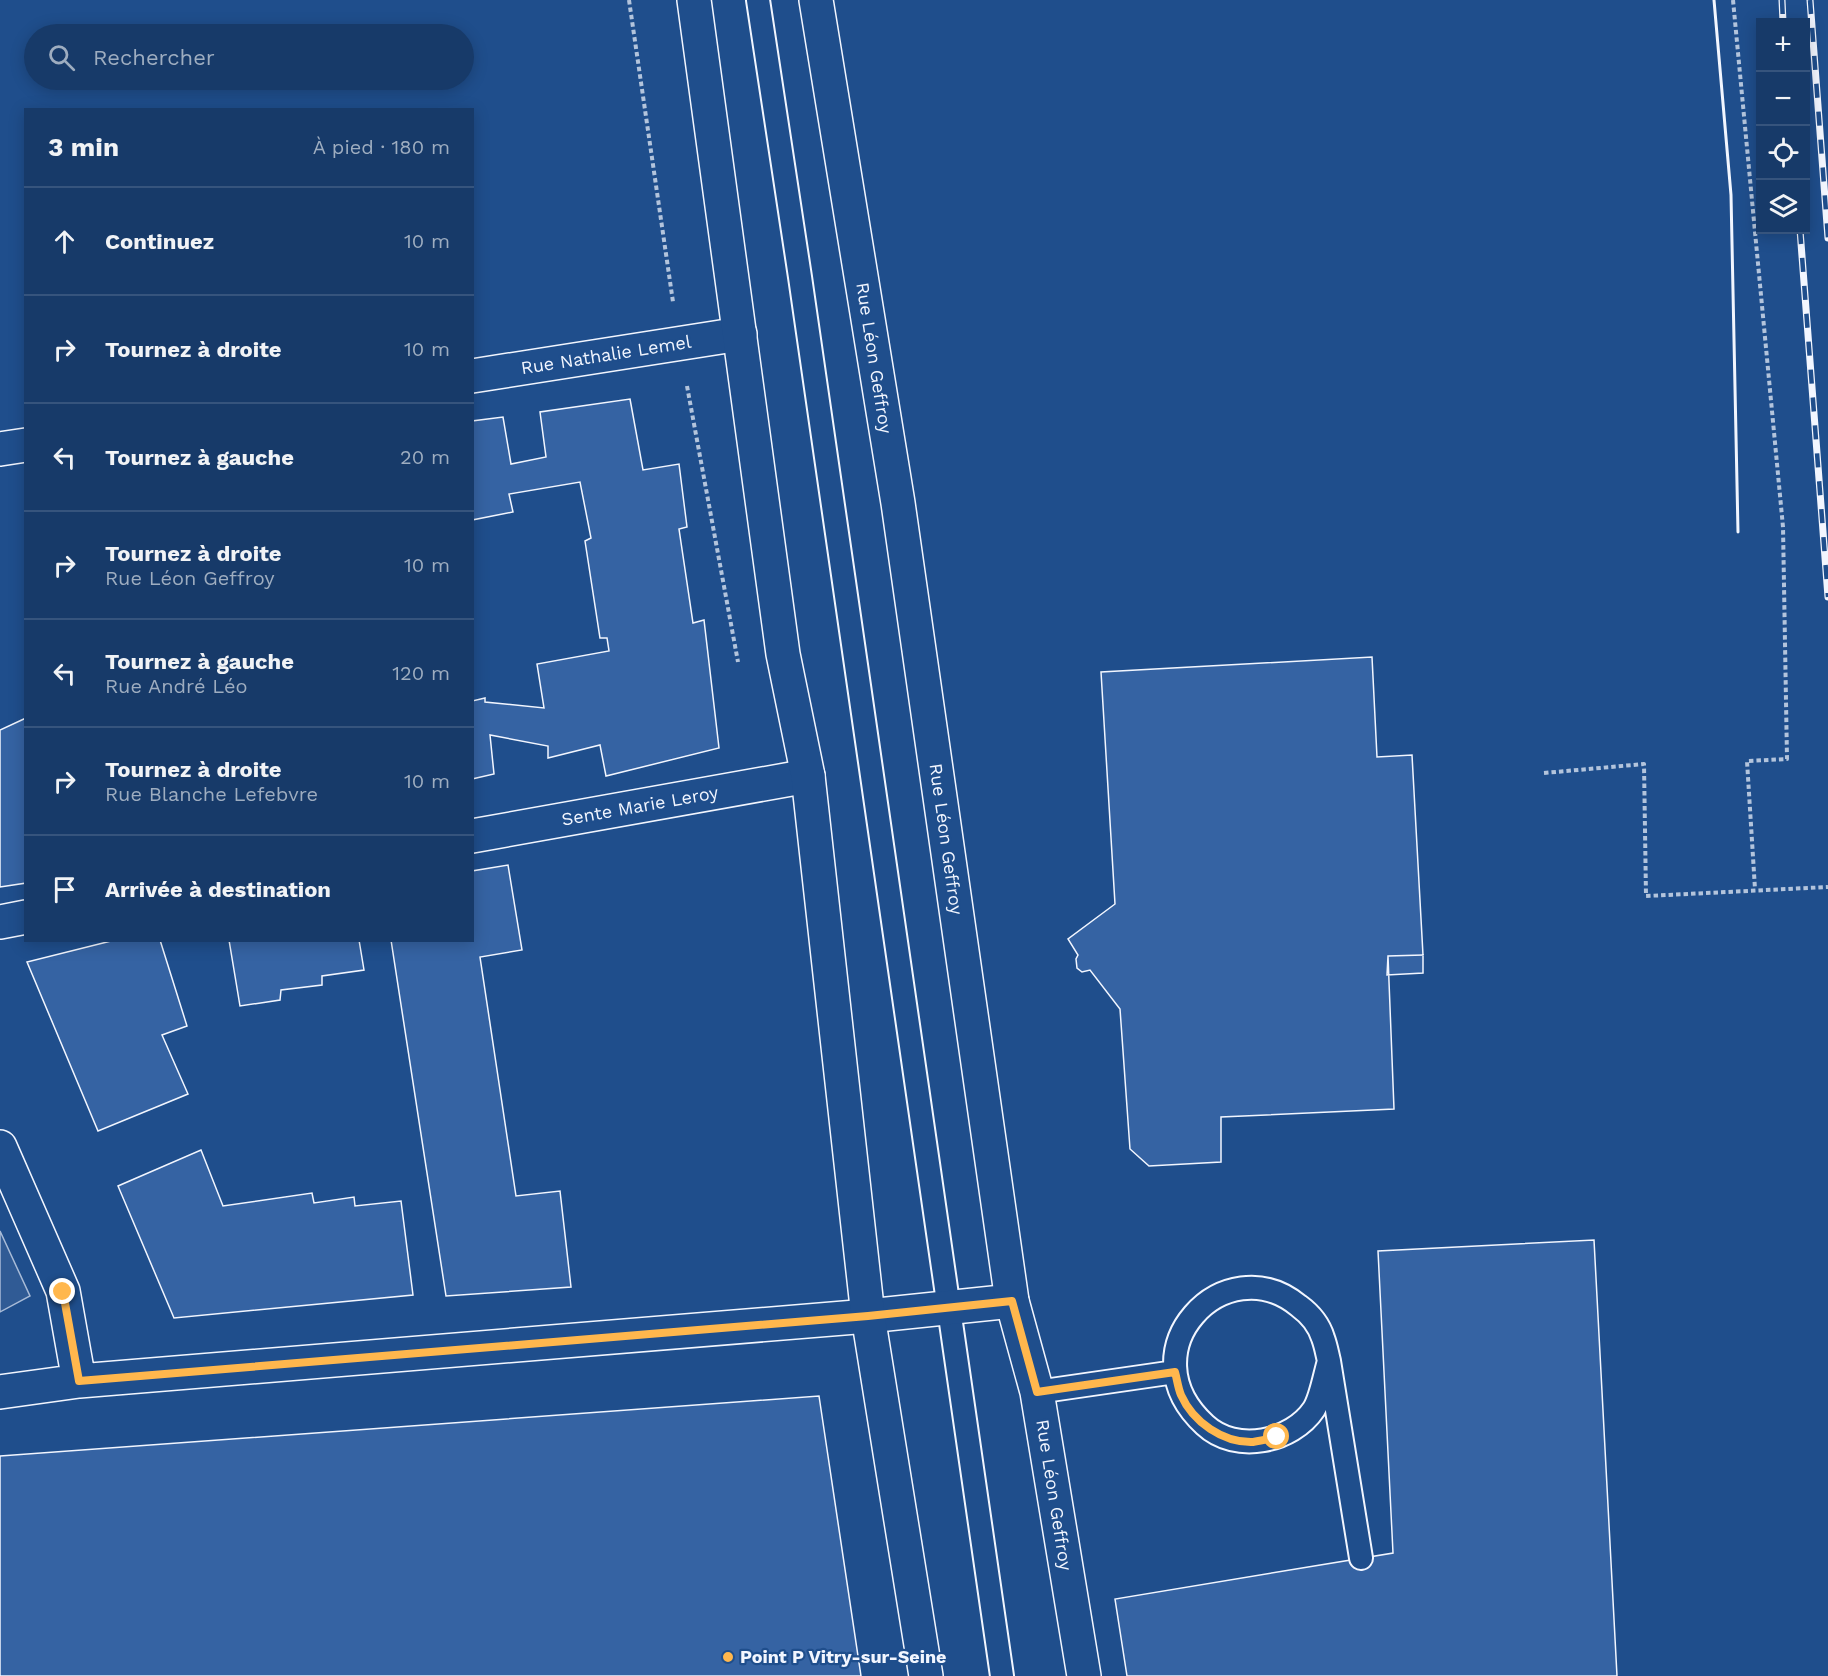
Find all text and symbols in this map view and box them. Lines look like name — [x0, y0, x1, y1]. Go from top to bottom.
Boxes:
map controls — [1756, 18, 1810, 234]
button: + — [1756, 18, 1810, 72]
search box — [24, 24, 474, 90]
icon: search — [45, 41, 78, 74]
text: Rechercher — [93, 45, 215, 70]
button: − — [1756, 72, 1810, 126]
button: locate — [1756, 126, 1810, 180]
text: 3 min — [48, 132, 119, 162]
text: À pied · 180 m — [313, 135, 450, 159]
button: layers — [1756, 180, 1810, 234]
icon: ahead — [48, 225, 81, 258]
text: Continuez — [105, 229, 214, 254]
text: 10 m — [404, 229, 450, 253]
street label: Rue Léon Geffroy — [852, 281, 897, 436]
street label: Rue Nathalie Lemel — [519, 331, 693, 378]
icon: right — [48, 333, 81, 366]
text: Tournez à droite — [105, 337, 282, 362]
text: 10 m — [404, 337, 450, 361]
icon: left — [48, 441, 81, 474]
text: Tournez à gauche — [105, 445, 294, 470]
text: 20 m — [400, 445, 450, 469]
text: Tournez à droite — [105, 541, 282, 566]
icon: right — [48, 549, 81, 582]
text: 10 m — [404, 553, 450, 577]
text: Rue Léon Geffroy — [105, 566, 275, 590]
text: Tournez à gauche — [105, 649, 294, 674]
icon: left — [48, 657, 81, 690]
text: 120 m — [392, 661, 450, 685]
text: Rue André Léo — [105, 674, 248, 698]
text: Tournez à droite — [105, 757, 282, 782]
street label: Rue Léon Geffroy — [925, 762, 968, 917]
icon: right — [48, 765, 81, 798]
text: 10 m — [404, 769, 450, 793]
street label: Sente Marie Leroy — [560, 781, 721, 830]
text: Rue Blanche Lefebvre — [105, 782, 318, 806]
icon: arrive — [48, 873, 81, 906]
text: Arrivée à destination — [105, 877, 331, 902]
route end — [49, 1278, 75, 1304]
street label: Rue Léon Geffroy — [1032, 1418, 1077, 1573]
route start — [1263, 1423, 1289, 1449]
place label: Point P Vitry-sur-Seine — [740, 1646, 947, 1667]
marker: Point P Vitry-sur-Seine — [721, 1650, 735, 1664]

